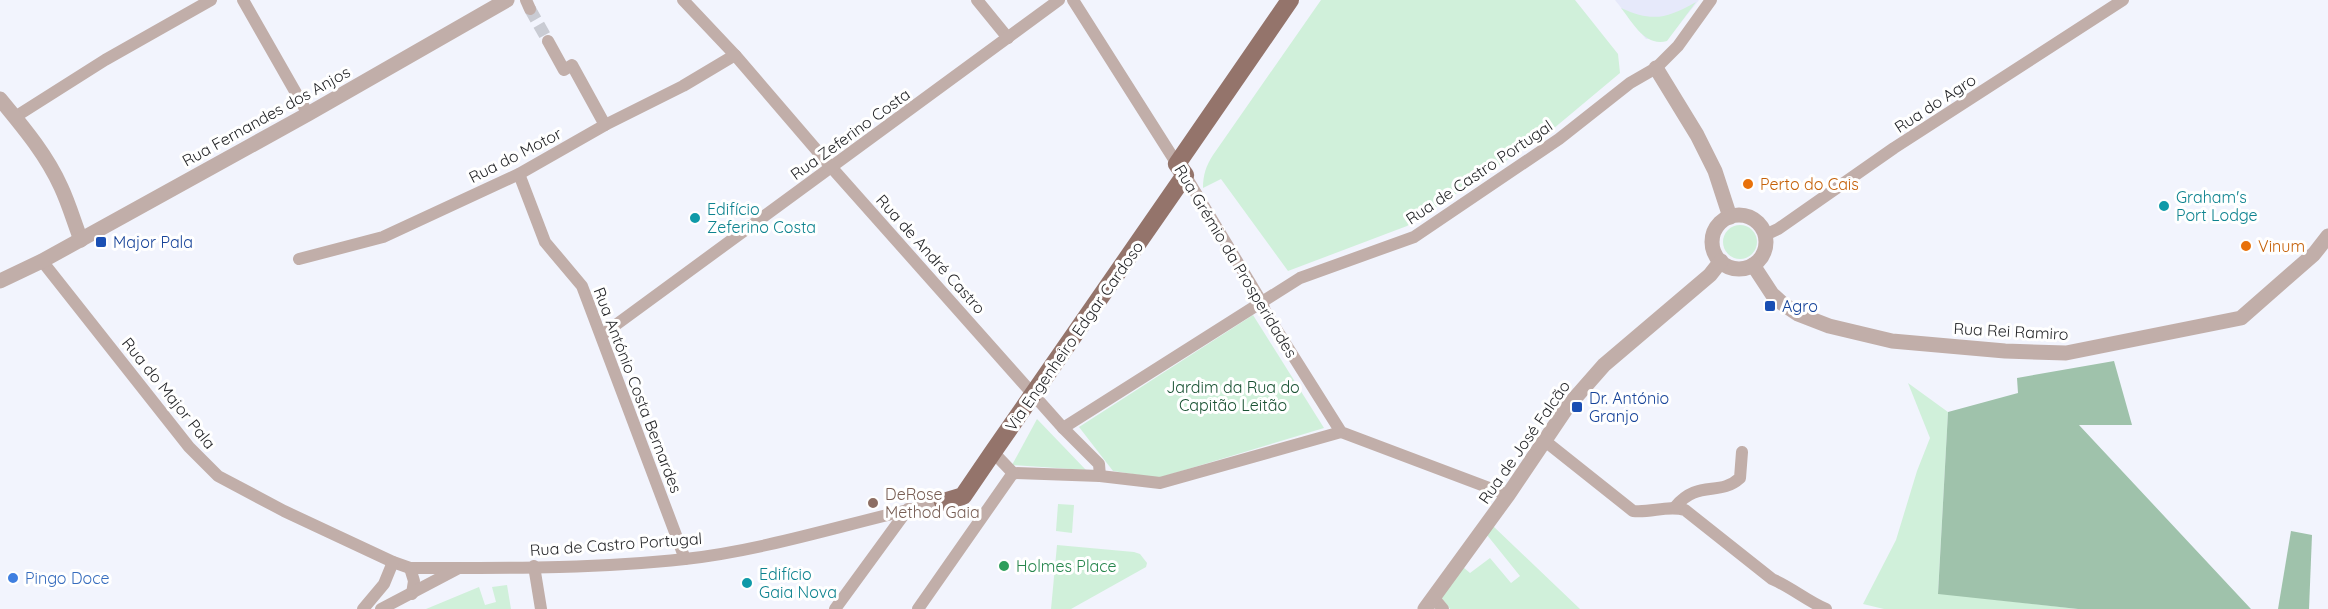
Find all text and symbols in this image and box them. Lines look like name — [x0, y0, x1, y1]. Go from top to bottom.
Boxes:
street label: Rua Fernandes dos Anjos — [179, 61, 353, 171]
street label: Rua do Agro — [1890, 69, 1980, 137]
street label: Rua Zeferino Costa — [786, 84, 914, 184]
street label: Rua de Castro Portugal — [1402, 115, 1556, 229]
street label: Rua do Motor — [465, 123, 565, 187]
street label: Rua Grémio da Prosperidades — [1170, 161, 1302, 361]
place label: Perto do Cais — [1760, 174, 1859, 194]
marker: Perto do Cais — [1741, 177, 1755, 191]
place label: Graham's Port Lodge — [2176, 187, 2258, 225]
street label: Rua de André Castro — [872, 190, 990, 318]
place label: Edifício Zeferino Costa — [707, 199, 816, 237]
marker: Graham's Port Lodge — [2157, 199, 2171, 213]
marker: Edifício Zeferino Costa — [688, 211, 702, 225]
place label: Major Pala — [113, 232, 193, 252]
marker: Major Pala — [94, 235, 108, 249]
place label: Vinum — [2258, 236, 2305, 256]
street label: Via Engenheiro Edgar Cardoso — [1001, 237, 1147, 435]
marker: Vinum — [2239, 239, 2253, 253]
street label: Rua António Costa Bernardes — [589, 284, 687, 496]
place label: Agro — [1782, 296, 1818, 316]
marker: Agro — [1763, 299, 1777, 313]
street label: Rua Rei Ramiro — [1953, 318, 2069, 344]
street label: Rua do Major Pala — [118, 333, 220, 453]
street label: Rua de José Falcão — [1474, 376, 1574, 508]
park label: Jardim da Rua do Capitão Leitão — [1166, 377, 1300, 415]
place label: Dr. António Granjo — [1589, 388, 1669, 426]
marker: Dr. António Granjo — [1570, 400, 1584, 414]
place label: DeRose Method Gaia — [885, 484, 980, 522]
marker: DeRose Method Gaia — [866, 496, 880, 510]
street label: Rua de Castro Portugal — [529, 528, 703, 560]
place label: Holmes Place — [1016, 556, 1117, 576]
marker: Holmes Place — [997, 559, 1011, 573]
place label: Edifício Gaia Nova — [759, 564, 837, 602]
place label: Pingo Doce — [25, 568, 110, 588]
marker: Pingo Doce — [6, 571, 20, 585]
marker: Edifício Gaia Nova — [740, 576, 754, 590]

